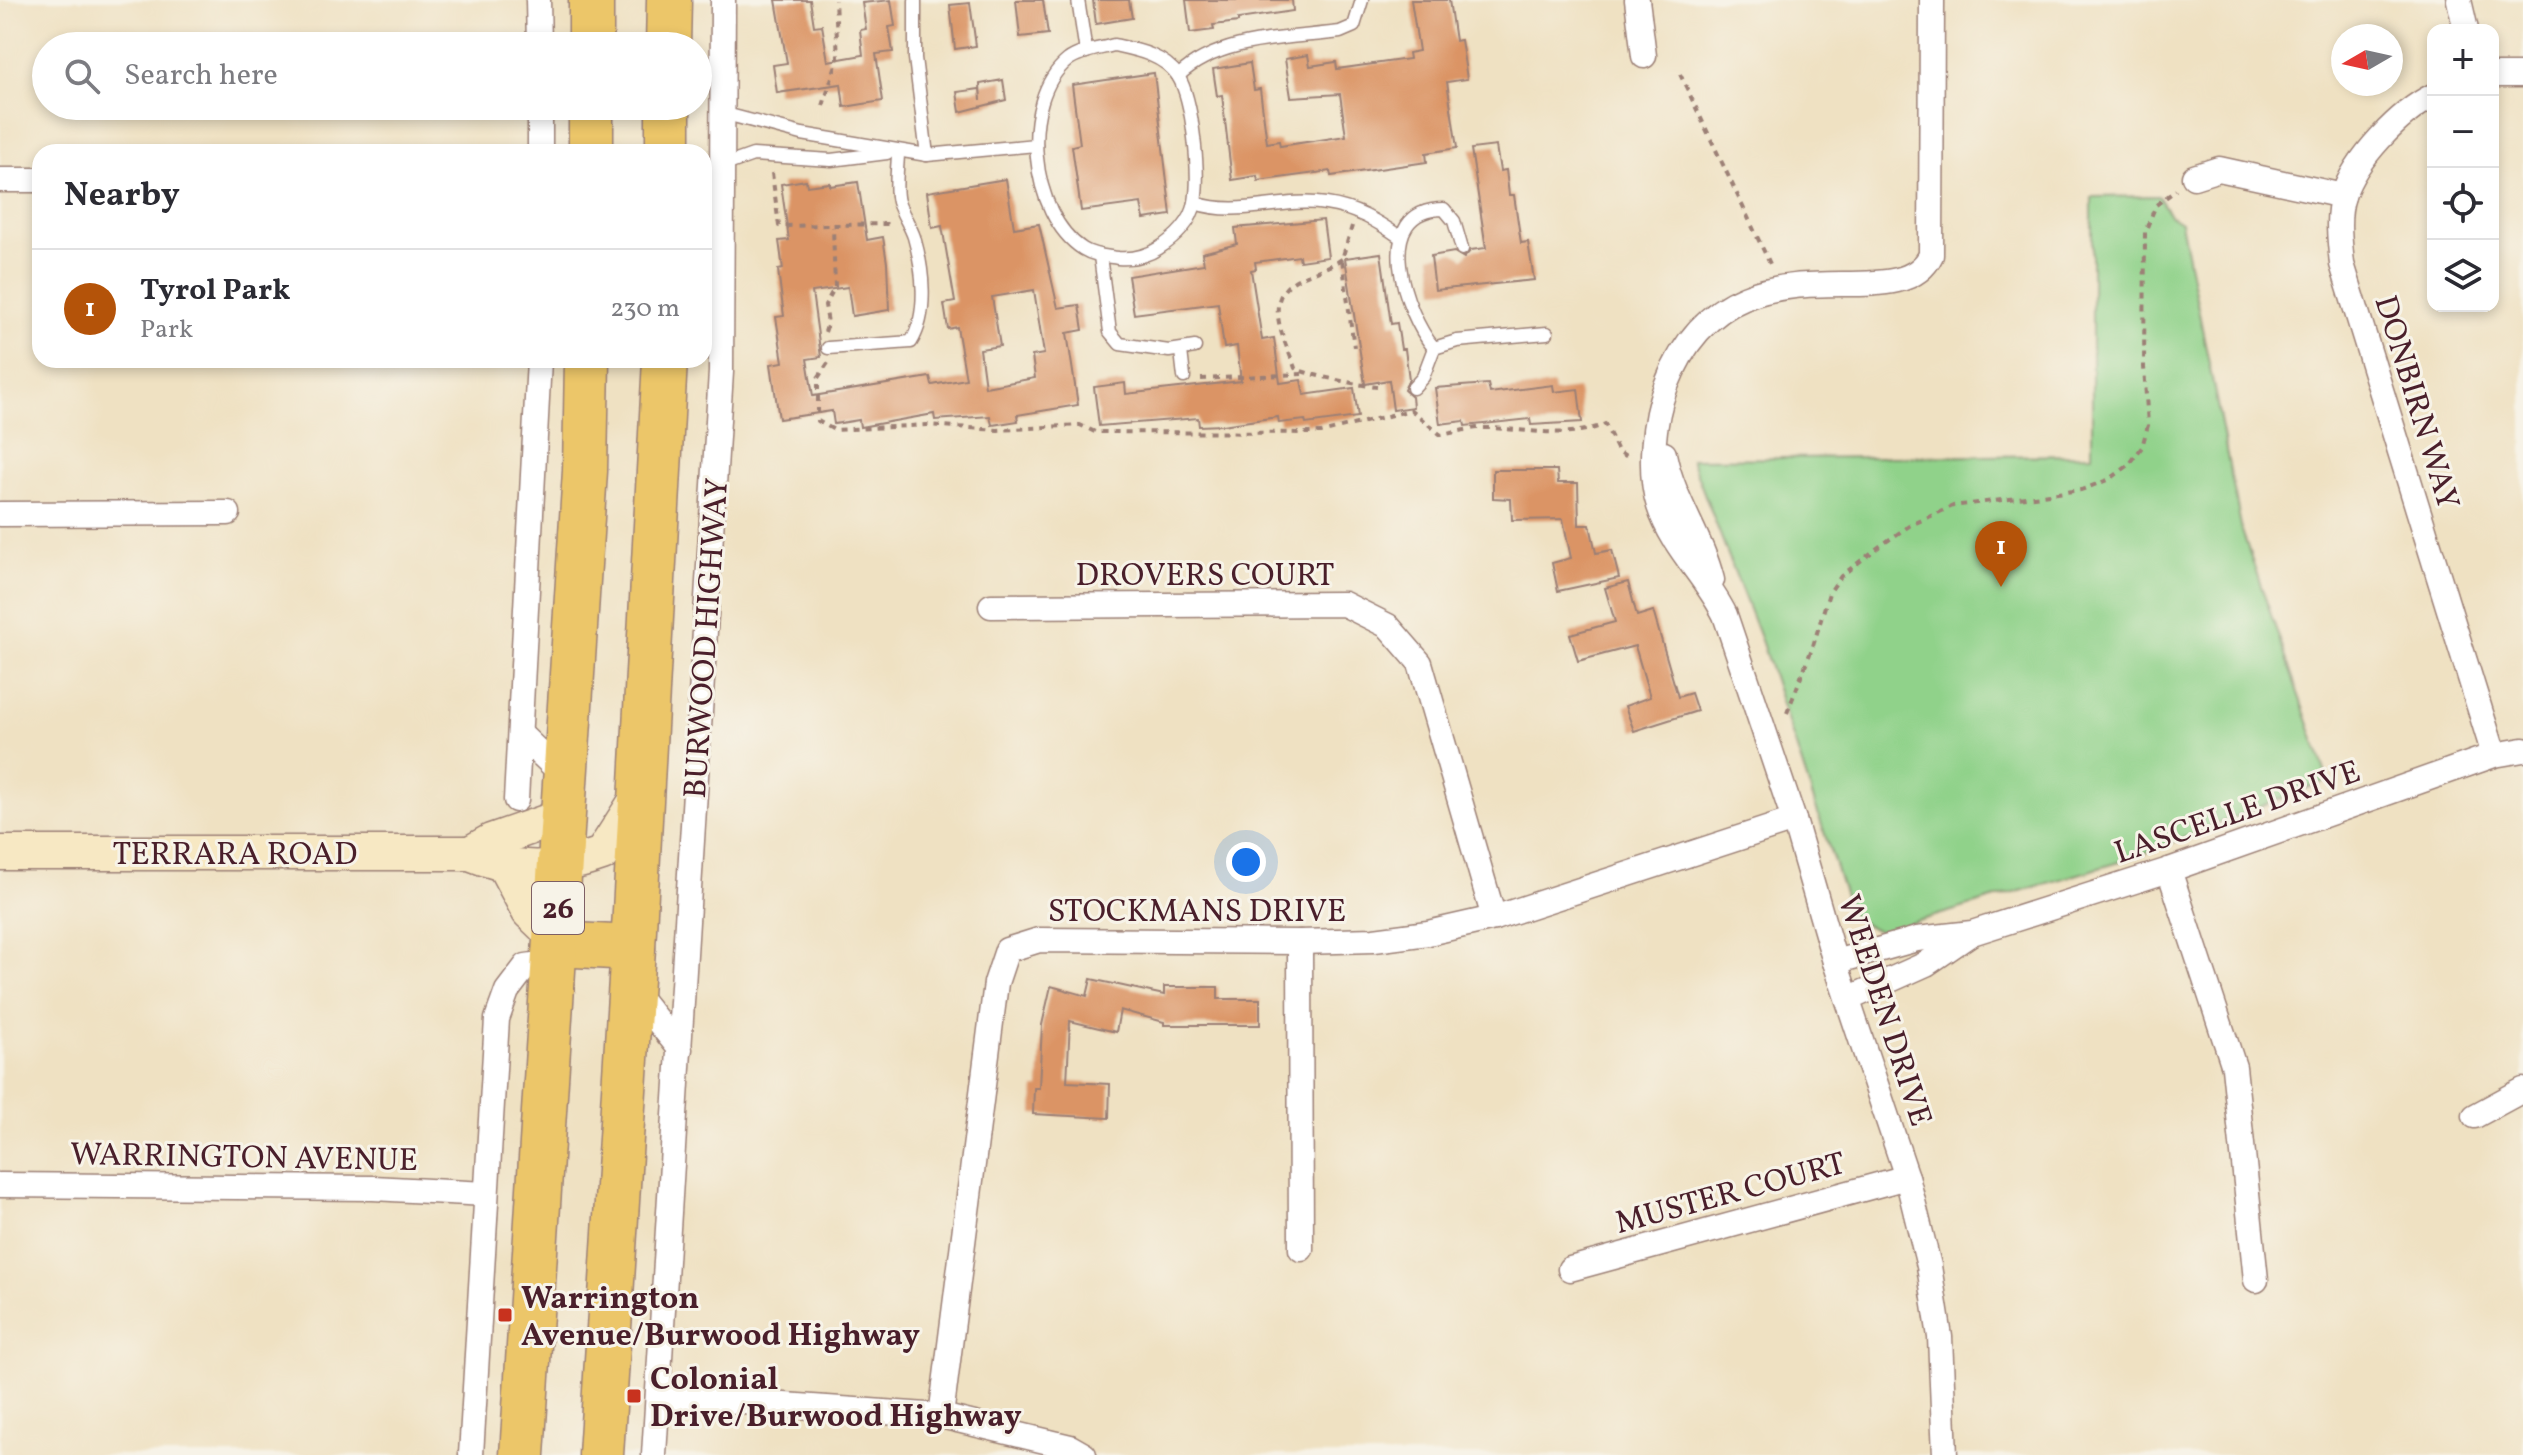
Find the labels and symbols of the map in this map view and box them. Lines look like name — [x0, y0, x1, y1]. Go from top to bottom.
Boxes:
north arrow — [2331, 24, 2403, 96]
street label: DONBIRN WAY — [2362, 290, 2469, 515]
street label: BURWOOD HIGHWAY — [675, 476, 741, 800]
pin: 1 — [1975, 521, 2027, 587]
street label: DROVERS COURT — [1076, 555, 1334, 599]
street label: LASCELLE DRIVE — [2109, 751, 2367, 877]
street label: TERRARA ROAD — [113, 834, 357, 878]
your location — [1226, 842, 1266, 882]
road number: 26 — [532, 882, 584, 934]
street label: WEEDEN DRIVE — [1825, 889, 1941, 1132]
street label: STOCKMANS DRIVE — [1048, 891, 1346, 935]
street label: WARRINGTON AVENUE — [70, 1134, 418, 1184]
street label: MUSTER COURT — [1611, 1143, 1851, 1247]
place label: Warrington Avenue/Burwood Highway — [521, 1278, 920, 1359]
marker: Warrington Avenue/Burwood Highway — [496, 1306, 514, 1324]
place label: Colonial Drive/Burwood Highway — [650, 1359, 1022, 1440]
marker: Colonial Drive/Burwood Highway — [625, 1387, 643, 1405]

